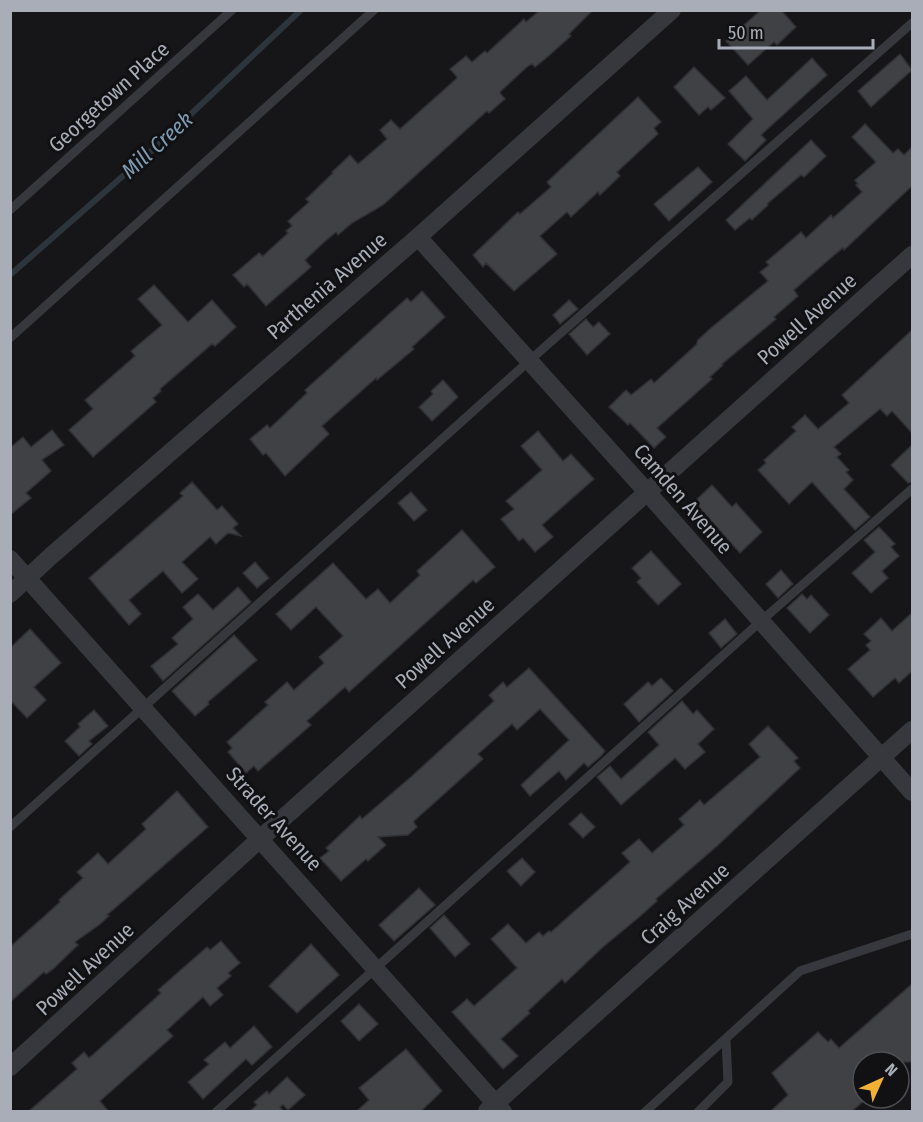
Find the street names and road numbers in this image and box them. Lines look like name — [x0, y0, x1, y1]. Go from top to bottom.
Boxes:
street label: Georgetown Place — [43, 36, 175, 158]
street label: Parthenia Avenue — [262, 227, 392, 345]
street label: Powell Avenue — [752, 268, 862, 370]
street label: Camden Avenue — [628, 439, 738, 559]
street label: Powell Avenue — [390, 592, 500, 694]
street label: Strader Avenue — [220, 762, 328, 876]
street label: Craig Avenue — [635, 857, 735, 951]
street label: Powell Avenue — [31, 917, 139, 1021]

